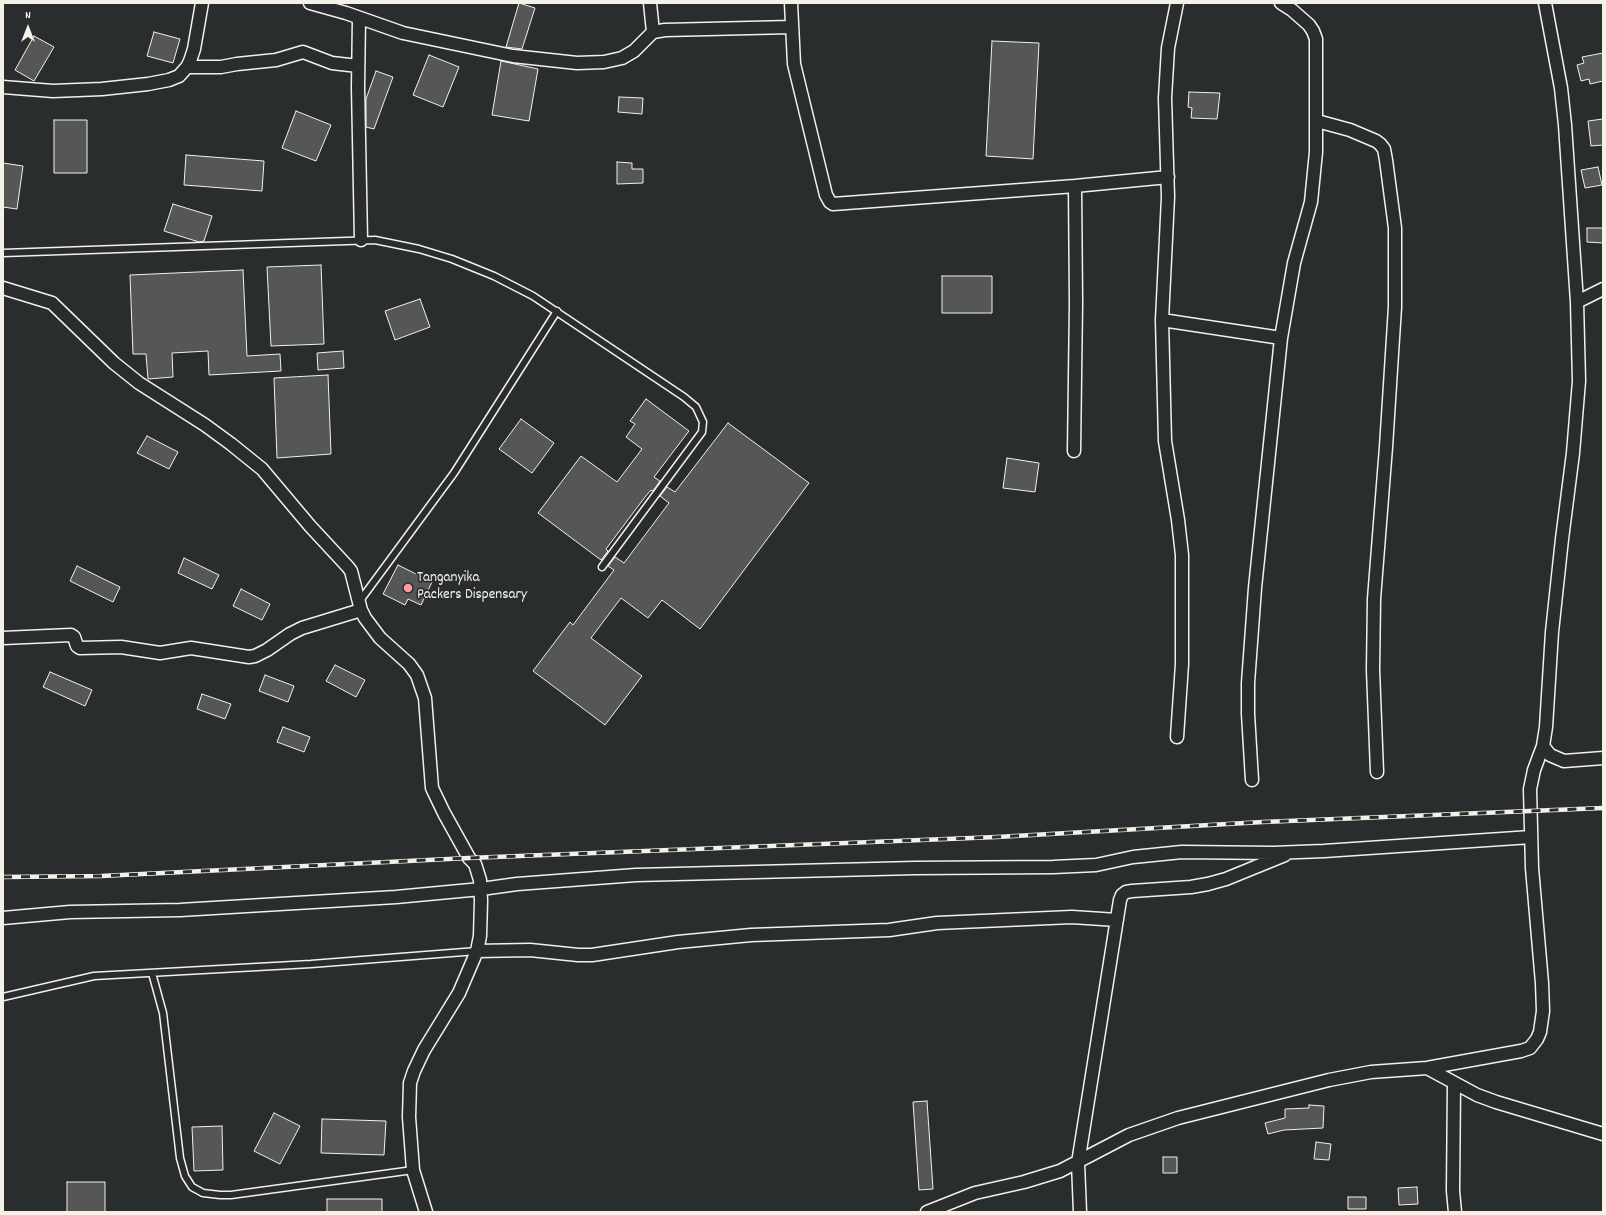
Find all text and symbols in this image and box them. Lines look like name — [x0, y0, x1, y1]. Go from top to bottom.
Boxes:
north arrow — [8, 8, 48, 48]
text: N — [25, 8, 31, 24]
place label: Tanganyika Packers Dispensary — [417, 570, 527, 605]
marker: Tanganyika Packers Dispensary — [402, 582, 414, 594]

